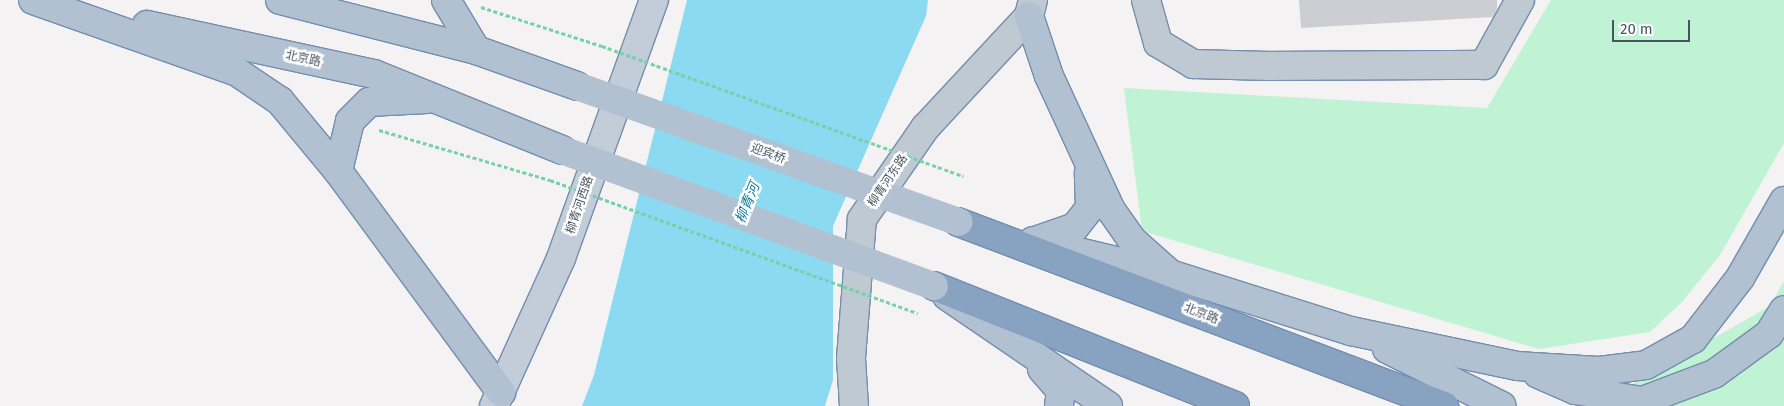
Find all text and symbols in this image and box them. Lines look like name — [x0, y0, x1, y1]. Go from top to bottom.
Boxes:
scale bar — [1614, 10, 1692, 42]
text: 20 m — [1620, 20, 1653, 38]
street label: 北京路 — [284, 48, 322, 70]
street label: 迎宾桥 — [749, 141, 787, 167]
street label: 柳青河东路 — [865, 152, 911, 210]
street label: 柳青河西路 — [563, 174, 597, 236]
water label: 柳青河 — [732, 180, 764, 226]
street label: 北京路 — [1182, 301, 1220, 327]

